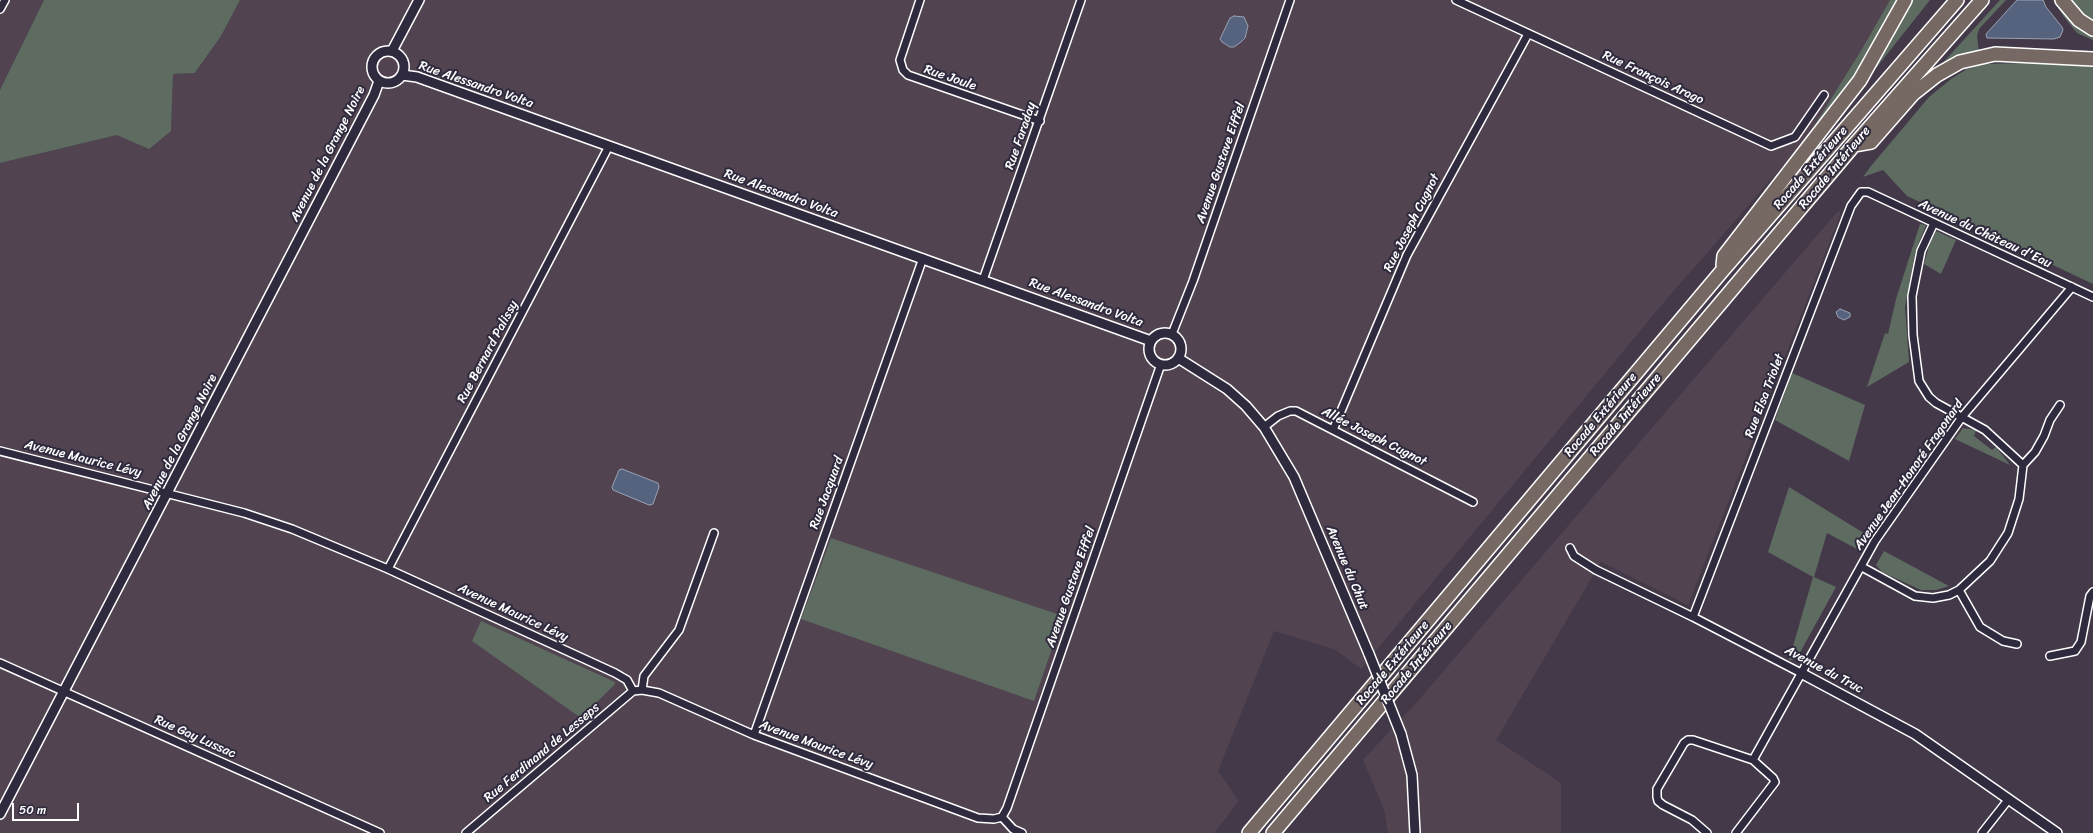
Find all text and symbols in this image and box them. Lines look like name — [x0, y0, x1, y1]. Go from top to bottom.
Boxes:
street label: Rue François Arago — [1600, 48, 1706, 108]
street label: Rue Alessandro Volta — [417, 58, 535, 112]
street label: Rue Joule — [922, 62, 978, 94]
street label: Avenue de la Grange Noire — [287, 84, 369, 224]
street label: Rue Faraday — [1002, 100, 1040, 172]
street label: Avenue Gustave Eiffel — [1193, 101, 1249, 225]
street label: Rocade Extérieure — [1771, 123, 1851, 213]
street label: Rocade Intérieure — [1796, 123, 1874, 213]
street label: Rue Alessandro Volta — [722, 166, 840, 222]
street label: Rue Joseph Cugnot — [1381, 171, 1443, 275]
street label: Avenue du Château d'Eau — [1916, 196, 2054, 272]
street label: Rue Alessandro Volta — [1027, 275, 1145, 331]
street label: Rue Bernard Palissy — [454, 298, 522, 406]
street label: Rue Elsa Triolet — [1742, 352, 1788, 440]
street label: Rocade Extérieure — [1561, 370, 1641, 460]
street label: Rocade Intérieure — [1587, 370, 1665, 460]
street label: Avenue de la Grange Noire — [139, 372, 221, 512]
street label: Avenue Jean-Honoré Fragonard — [1851, 397, 1967, 553]
street label: Allée Joseph Cugnot — [1319, 404, 1429, 470]
street label: Avenue Maurice Lévy — [23, 437, 143, 481]
street label: Rue Jacquard — [807, 455, 847, 531]
street label: Avenue du Chut — [1322, 524, 1372, 612]
street label: Avenue Gustave Eiffel — [1043, 525, 1099, 649]
street label: Avenue Maurice Lévy — [455, 581, 571, 645]
street label: Rocade Extérieure — [1353, 618, 1433, 708]
street label: Rocade Intérieure — [1378, 618, 1456, 708]
street label: Avenue du Truc — [1782, 643, 1866, 697]
street label: Rue Ferdinand de Lesseps — [481, 700, 603, 806]
street label: Rue Gay Lussac — [152, 712, 238, 762]
street label: Avenue Maurice Lévy — [757, 717, 875, 773]
scale bar — [14, 795, 81, 821]
text: 50 m — [19, 799, 46, 821]

